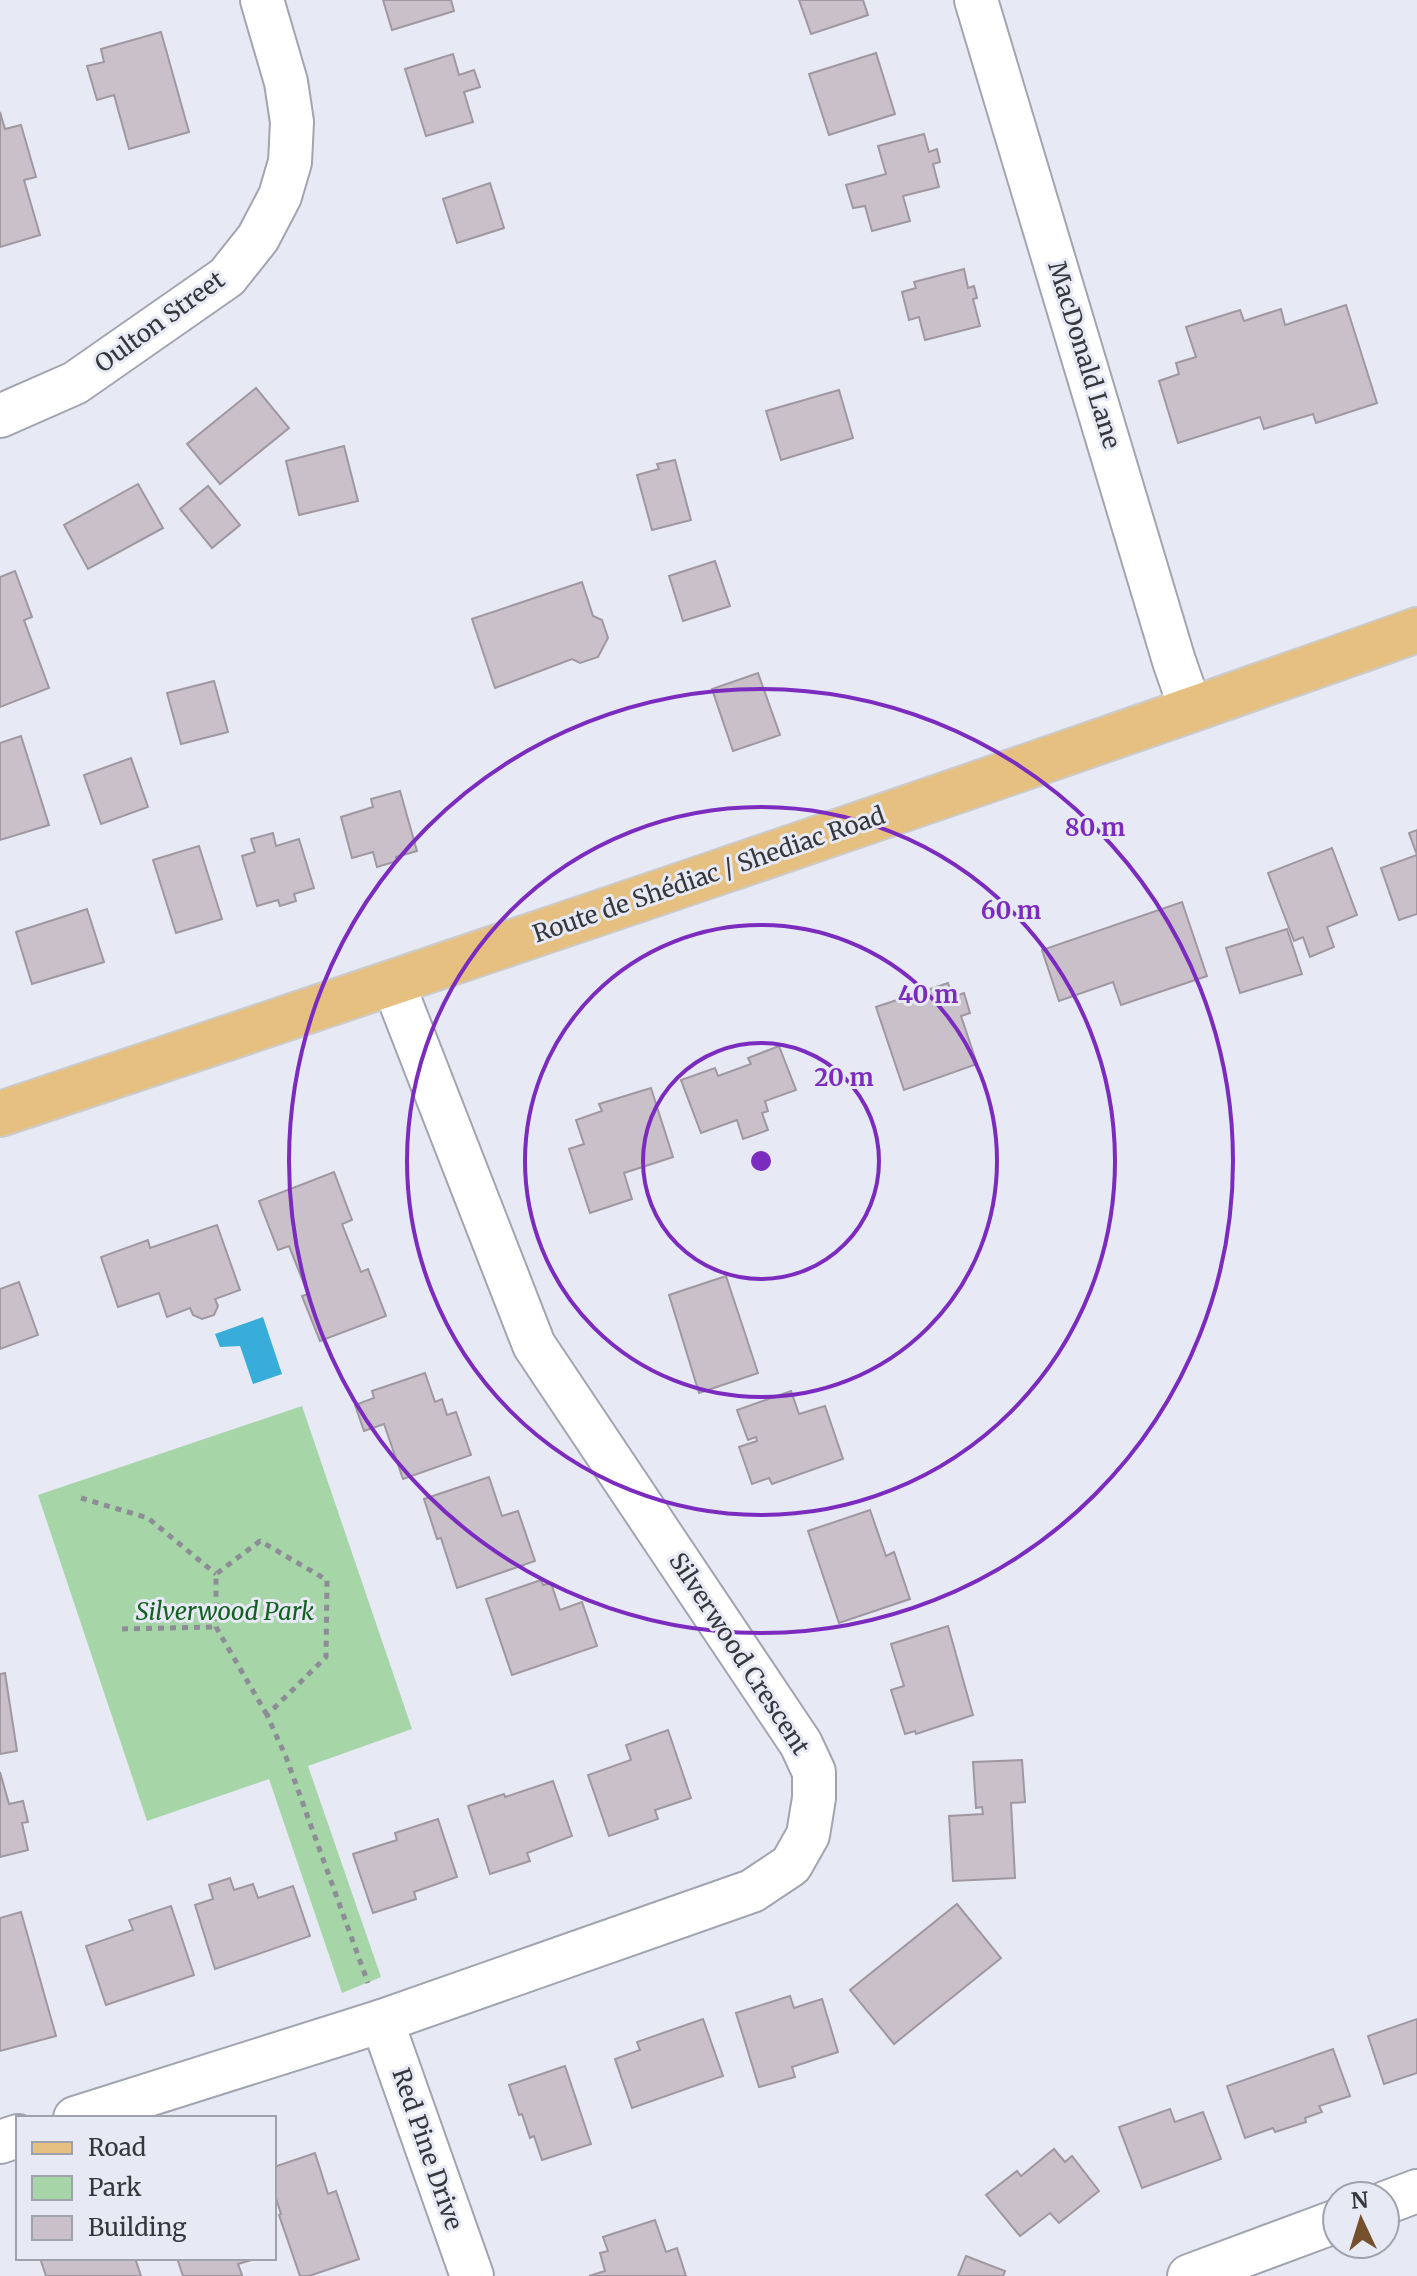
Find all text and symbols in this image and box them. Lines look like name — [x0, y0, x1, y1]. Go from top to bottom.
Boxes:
street label: MacDonald Lane — [1041, 257, 1128, 452]
street label: Oulton Street — [89, 264, 231, 379]
street label: Route de Shédiac / Shediac Road — [529, 800, 889, 949]
text: 80 m — [1065, 812, 1125, 843]
text: 60 m — [981, 895, 1041, 926]
text: 40 m — [898, 979, 958, 1010]
text: 20 m — [814, 1062, 874, 1093]
centre of rings — [747, 1147, 775, 1175]
street label: Silverwood Crescent — [662, 1547, 817, 1761]
park label: Silverwood Park — [136, 1596, 314, 1627]
street label: Red Pine Drive — [385, 2064, 470, 2234]
legend — [16, 2116, 276, 2260]
text: Road — [88, 2132, 146, 2163]
text: Park — [88, 2172, 142, 2203]
north arrow — [1321, 2180, 1401, 2260]
text: N — [1350, 2185, 1370, 2215]
text: Building — [88, 2212, 187, 2243]

